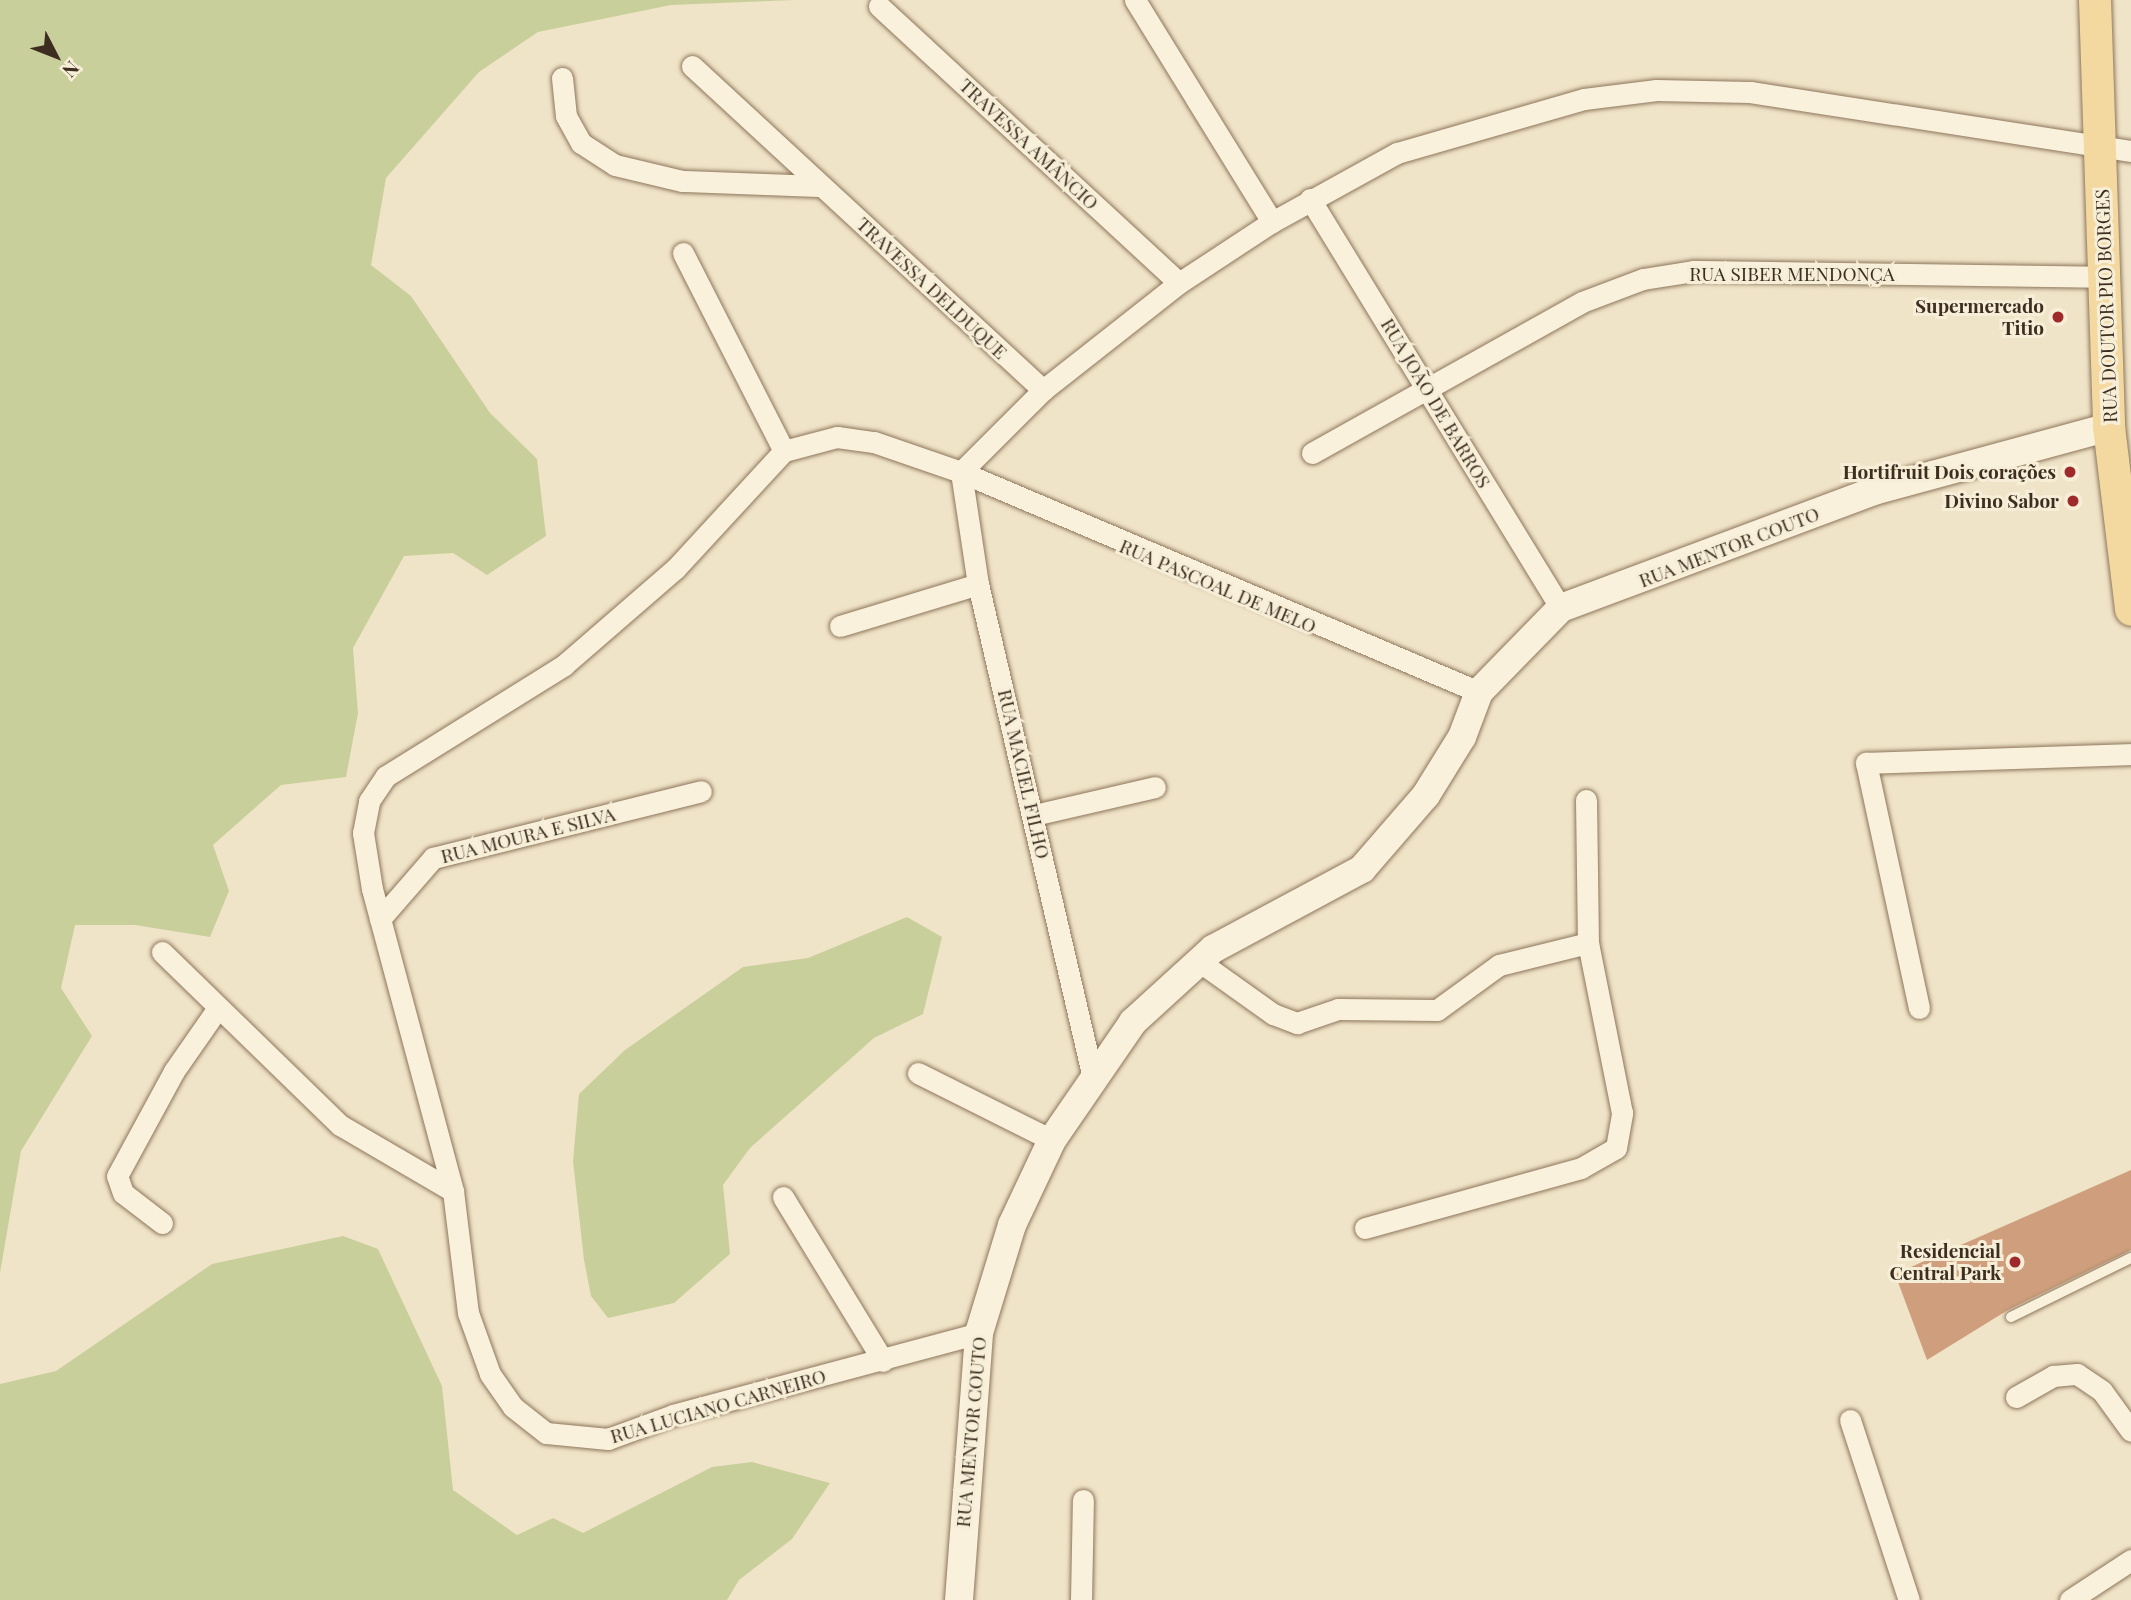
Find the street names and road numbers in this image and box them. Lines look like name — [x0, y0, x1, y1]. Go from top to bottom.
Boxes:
street label: TRAVESSA AMÂNCIO — [955, 74, 1103, 214]
street label: RUA DOUTOR PIO BORGES — [2091, 189, 2121, 423]
street label: TRAVESSA DELDUQUE — [852, 212, 1012, 364]
street label: RUA SIBER MENDONÇA — [1689, 263, 1895, 285]
street label: RUA JOÃO DE BARROS — [1376, 314, 1496, 492]
street label: RUA MENTOR COUTO — [1636, 502, 1822, 592]
street label: RUA PASCOAL DE MELO — [1116, 534, 1320, 638]
street label: RUA MACIEL FILHO — [993, 687, 1055, 861]
street label: RUA MOURA E SILVA — [438, 802, 618, 868]
street label: RUA MENTOR COUTO — [951, 1336, 991, 1528]
street label: RUA LUCIANO CARNEIRO — [608, 1364, 828, 1448]

